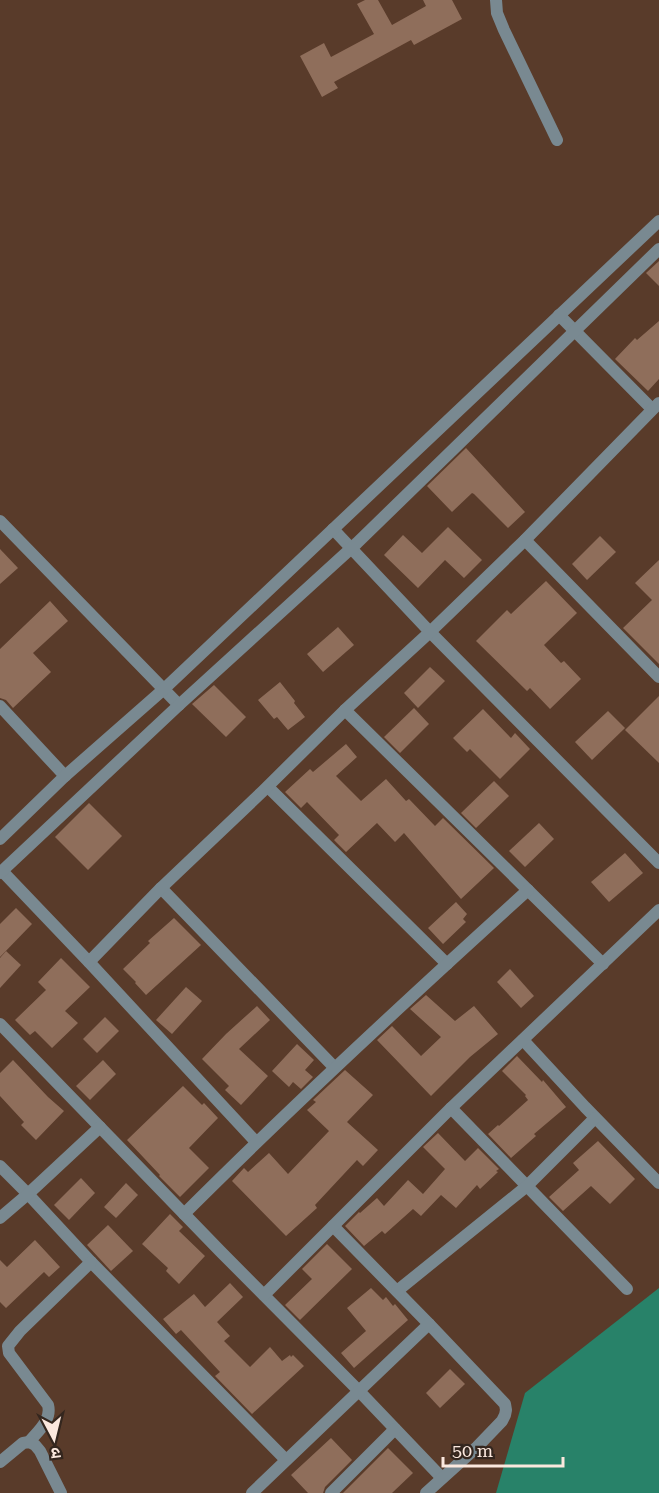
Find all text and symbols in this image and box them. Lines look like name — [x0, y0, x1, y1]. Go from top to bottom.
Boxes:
north arrow — [24, 1409, 84, 1469]
scale bar — [443, 1430, 563, 1468]
text: 50 m — [452, 1440, 493, 1461]
text: उ — [49, 1443, 62, 1463]

